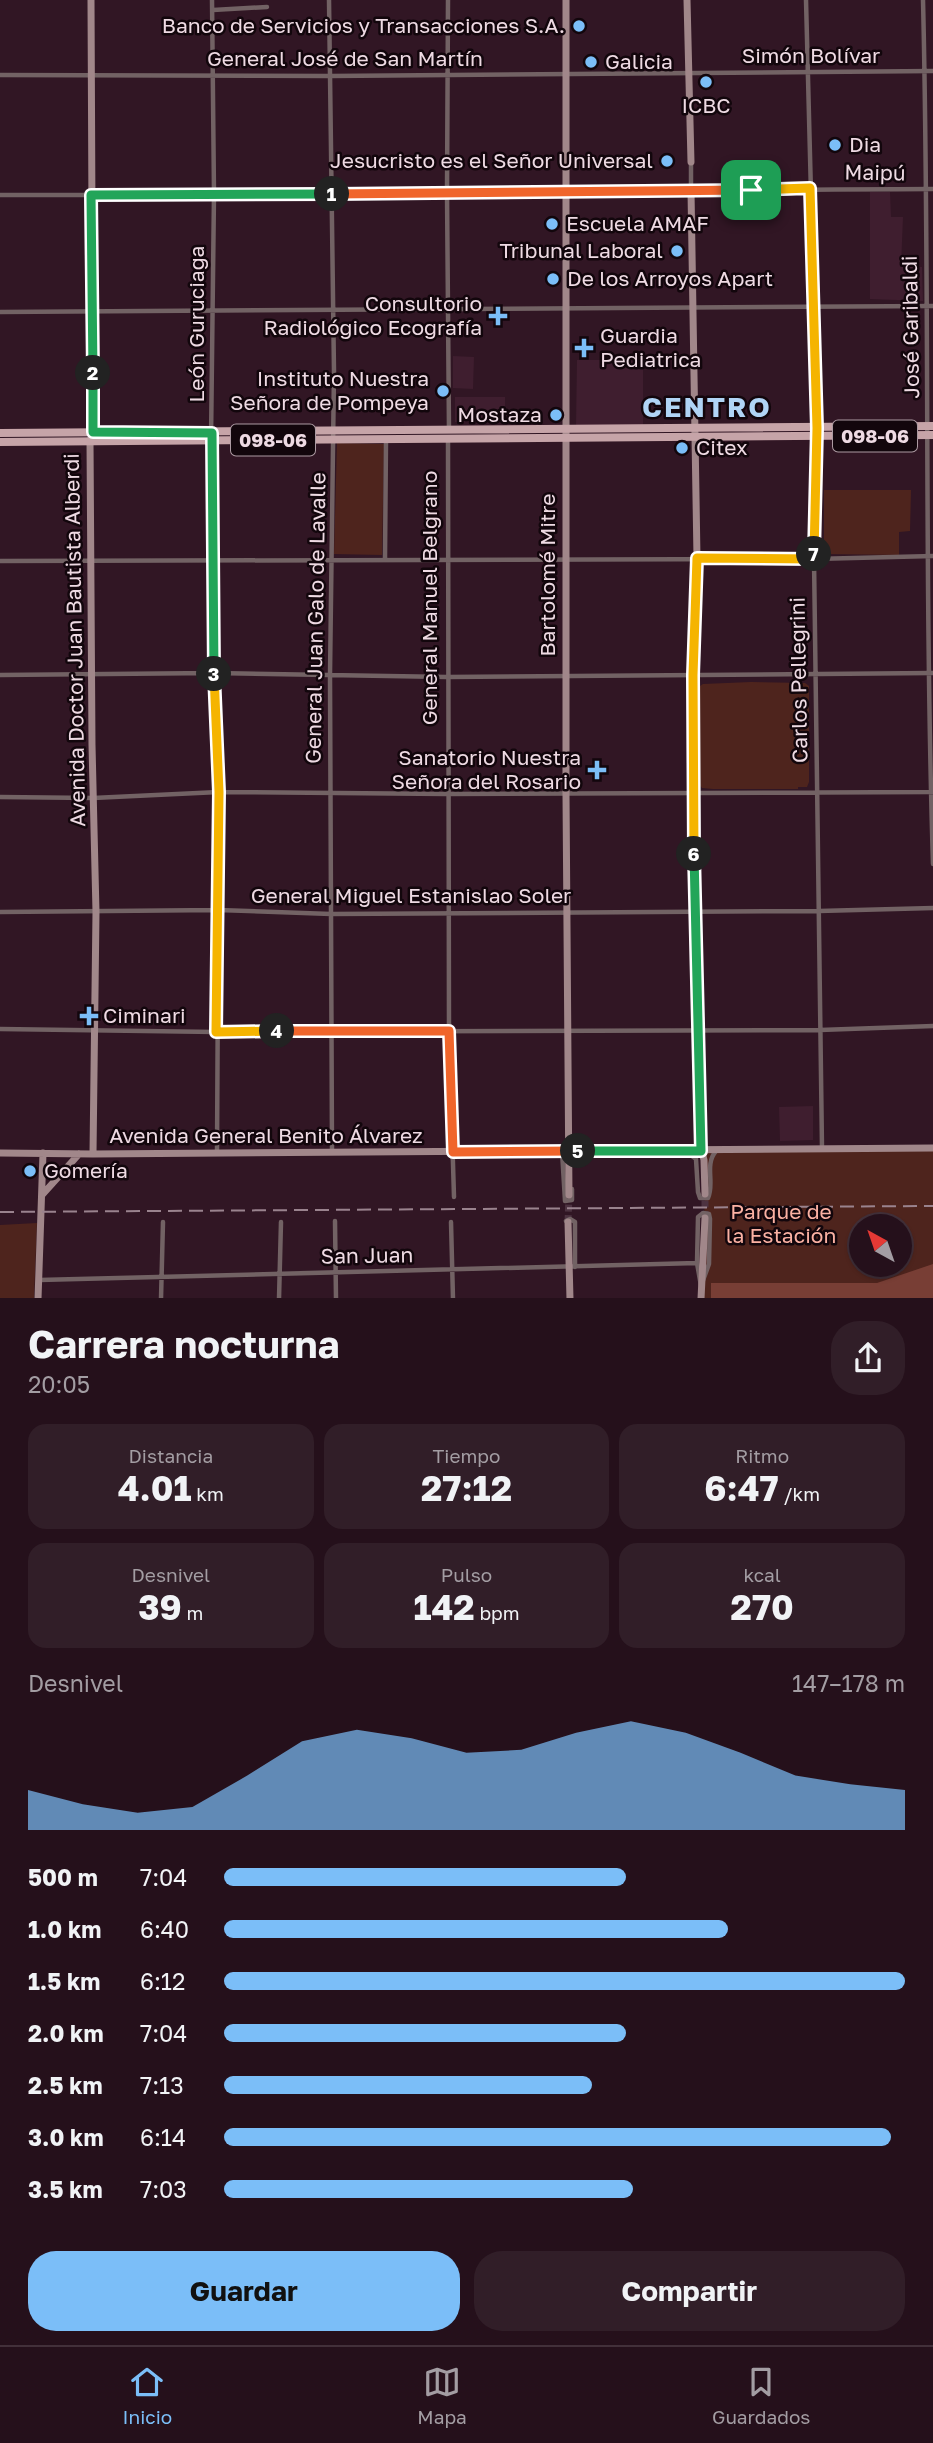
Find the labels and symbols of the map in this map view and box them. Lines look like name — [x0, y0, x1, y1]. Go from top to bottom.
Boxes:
place label: Banco de Servicios y Transacciones S.A. — [162, 12, 565, 38]
marker: Banco de Servicios y Transacciones S.A. — [571, 18, 587, 34]
street label: Simón Bolívar — [742, 42, 880, 68]
street label: General José de San Martín — [207, 45, 483, 71]
place label: Galicia — [605, 48, 673, 74]
marker: Galicia — [583, 54, 599, 70]
marker: ICBC — [698, 74, 714, 90]
place label: ICBC — [681, 92, 731, 118]
place label: Dia — [849, 131, 881, 157]
marker: Dia — [827, 137, 843, 153]
place label: Jesucristo es el Señor Universal — [330, 147, 653, 173]
marker: Jesucristo es el Señor Universal — [659, 153, 675, 169]
street label: Maipú — [844, 158, 906, 186]
pin — [721, 160, 781, 220]
pin: 1 — [314, 176, 350, 212]
place label: Escuela AMAF — [566, 210, 709, 236]
marker: Escuela AMAF — [544, 216, 560, 232]
place label: Tribunal Laboral — [500, 237, 663, 263]
marker: Tribunal Laboral — [669, 243, 685, 259]
street label: León Guruciaga — [183, 246, 209, 402]
street label: José Garibaldi — [896, 255, 924, 399]
place label: De los Arroyos Apart — [567, 265, 773, 291]
marker: De los Arroyos Apart — [545, 271, 561, 287]
place label: Consultorio Radiológico Ecografía — [263, 290, 482, 340]
marker: Consultorio Radiológico Ecografía — [488, 306, 508, 326]
place label: Guardia Pediatrica — [600, 322, 701, 372]
marker: Guardia Pediatrica — [574, 338, 594, 358]
pin: 2 — [76, 356, 110, 390]
place label: Instituto Nuestra Señora de Pompeya — [230, 365, 429, 415]
marker: Instituto Nuestra Señora de Pompeya — [435, 383, 451, 399]
district label: CENTRO — [642, 390, 772, 423]
place label: Mostaza — [457, 401, 542, 427]
marker: Mostaza — [548, 407, 564, 423]
road number: 098-06 — [833, 420, 917, 452]
road number: 098-06 — [231, 424, 315, 456]
place label: Citex — [696, 434, 748, 460]
marker: Citex — [674, 440, 690, 456]
street label: Avenida Doctor Juan Bautista Alberdi — [58, 453, 90, 827]
street label: General Manuel Belgrano — [416, 471, 442, 725]
street label: General Juan Galo de Lavalle — [299, 472, 331, 764]
street label: Bartolomé Mitre — [534, 494, 560, 656]
pin: 7 — [796, 536, 832, 572]
street label: Carlos Pellegrini — [784, 597, 812, 763]
pin: 3 — [196, 656, 232, 692]
place label: Sanatorio Nuestra Señora del Rosario — [392, 744, 581, 794]
marker: Sanatorio Nuestra Señora del Rosario — [587, 760, 607, 780]
pin: 6 — [676, 836, 712, 872]
street label: General Miguel Estanislao Soler — [251, 882, 571, 908]
place label: Ciminari — [103, 1002, 186, 1028]
marker: Ciminari — [81, 1008, 97, 1024]
pin: 4 — [260, 1014, 294, 1048]
street label: Avenida General Benito Álvarez — [109, 1122, 423, 1148]
pin: 5 — [560, 1134, 596, 1168]
place label: Gomería — [44, 1157, 128, 1183]
marker: Gomería — [22, 1163, 38, 1179]
park label: Parque de la Estación — [726, 1198, 836, 1248]
north arrow — [849, 1214, 912, 1278]
street label: San Juan — [320, 1241, 414, 1269]

